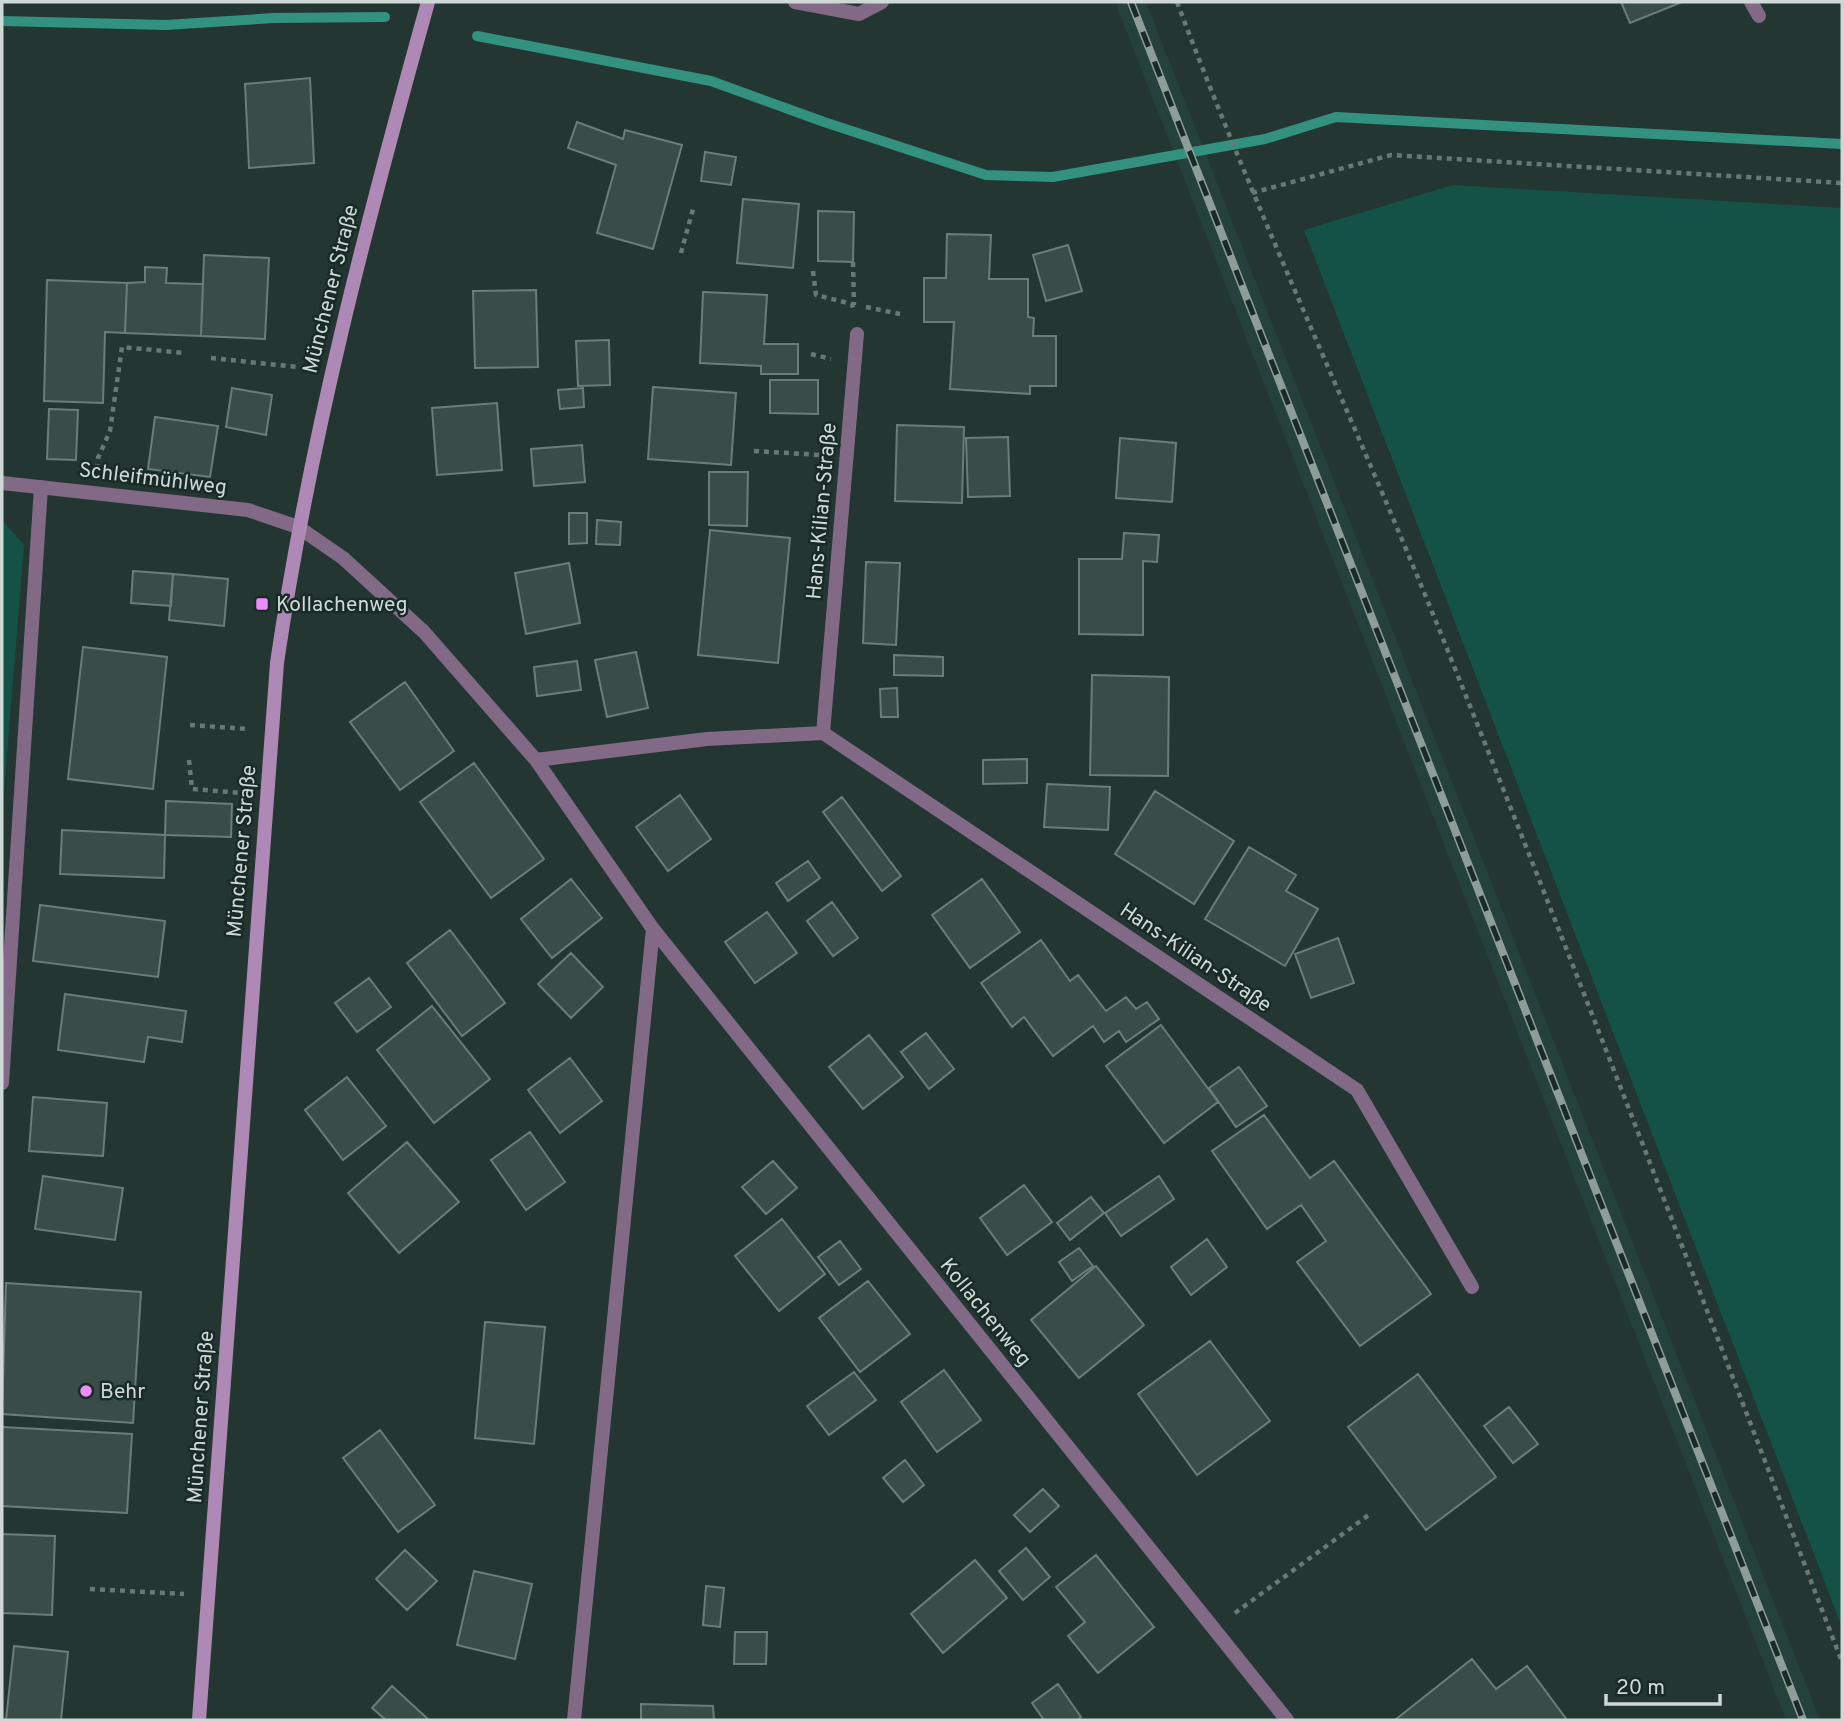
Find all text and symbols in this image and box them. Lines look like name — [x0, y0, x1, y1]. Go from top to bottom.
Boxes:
street label: Münchener Straße — [297, 202, 365, 377]
street label: Hans-Kilian-Straße — [801, 421, 844, 601]
street label: Schleifmühlweg — [77, 457, 228, 502]
place label: Kollachenweg — [276, 592, 407, 619]
marker: Kollachenweg — [254, 596, 270, 612]
street label: Münchener Straße — [222, 764, 263, 938]
street label: Hans-Kilian-Straße — [1114, 897, 1276, 1019]
street label: Kollachenweg — [933, 1253, 1037, 1373]
street label: Münchener Straße — [182, 1330, 221, 1504]
place label: Behr — [100, 1379, 146, 1406]
marker: Behr — [78, 1383, 94, 1399]
scale bar — [1606, 1662, 1720, 1706]
text: 20 m — [1616, 1675, 1665, 1702]

